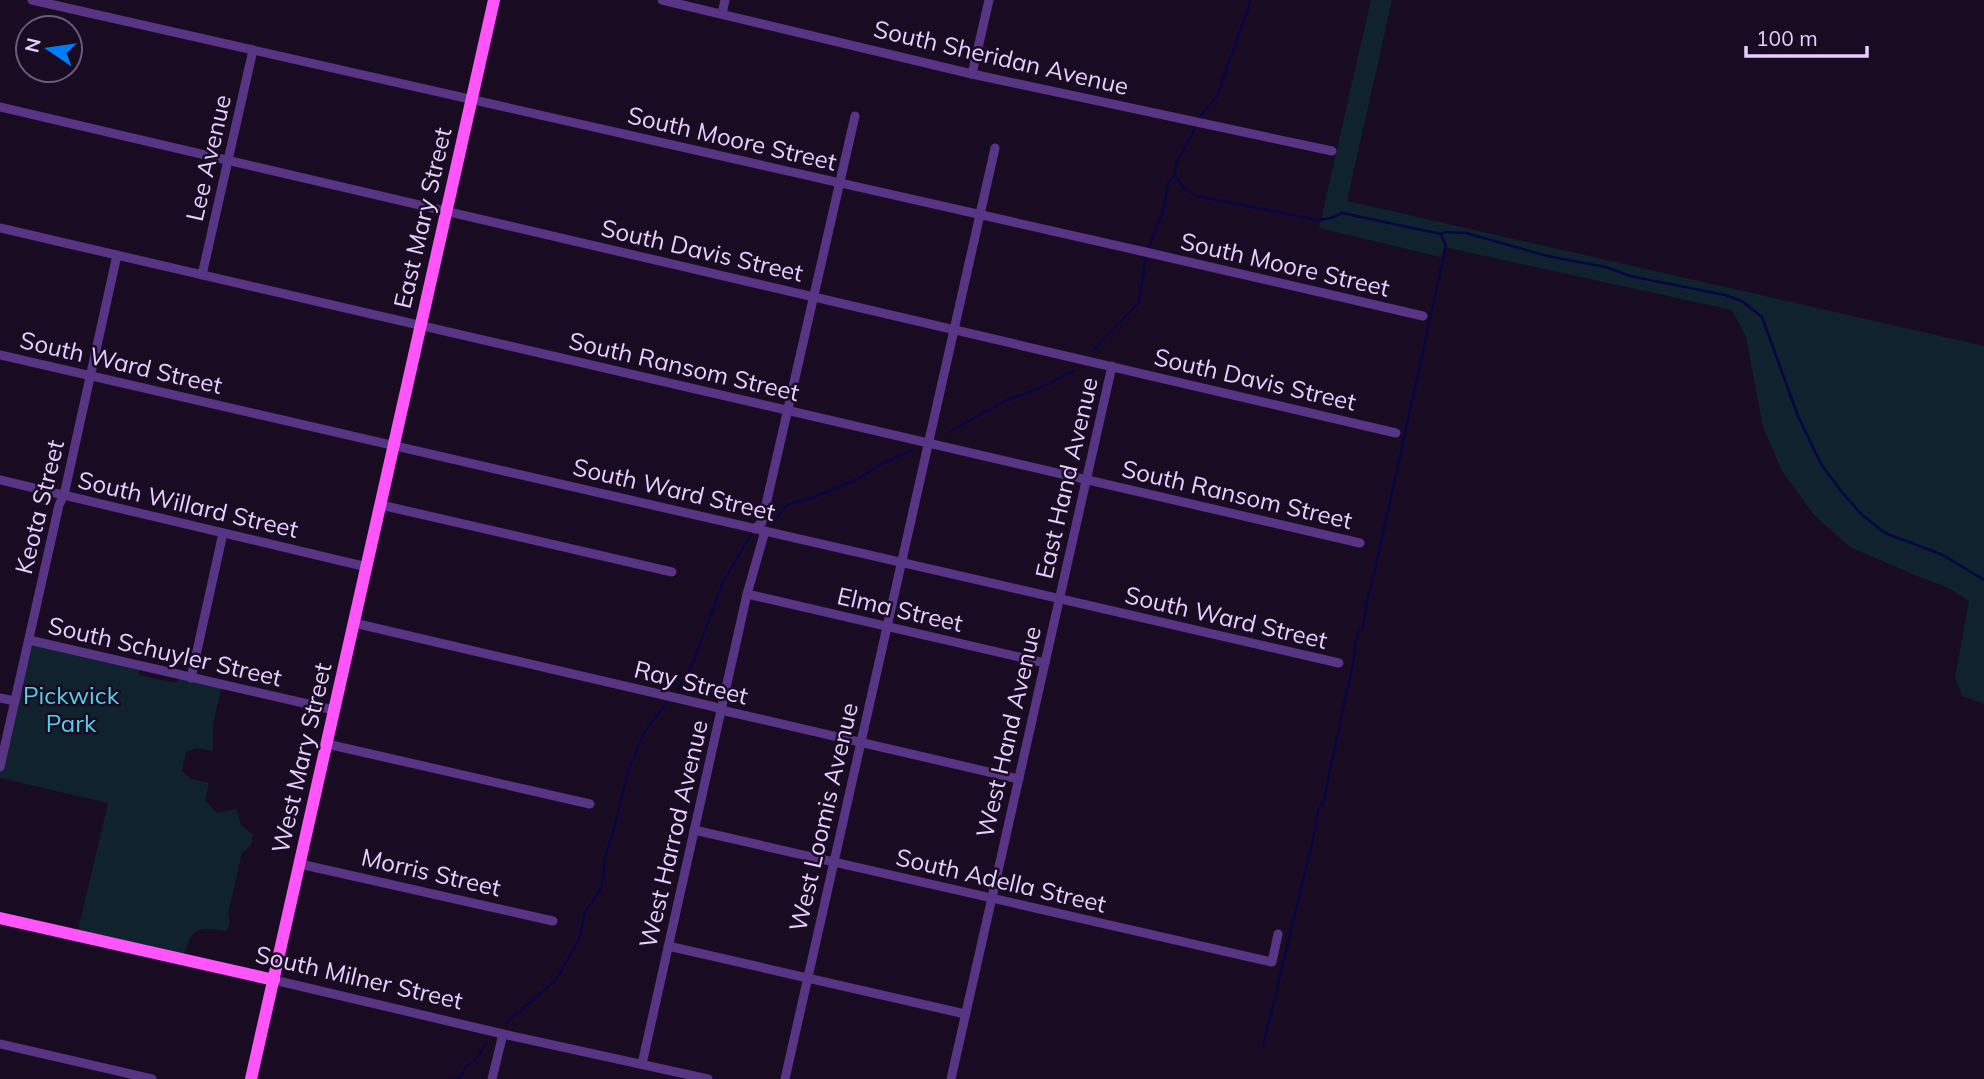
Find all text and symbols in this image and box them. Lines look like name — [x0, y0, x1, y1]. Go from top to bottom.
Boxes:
street label: South Sheridan Avenue — [871, 13, 1131, 101]
north arrow — [14, 14, 84, 84]
scale bar — [1746, 14, 1867, 58]
text: 100 m — [1756, 25, 1818, 51]
text: N — [19, 35, 46, 55]
street label: Lee Avenue — [179, 92, 237, 224]
street label: South Moore Street — [625, 99, 840, 177]
street label: East Mary Street — [387, 124, 457, 311]
street label: South Davis Street — [598, 212, 806, 288]
street label: South Moore Street — [1178, 225, 1393, 303]
street label: South Ward Street — [17, 324, 225, 400]
street label: South Ransom Street — [566, 325, 802, 407]
street label: South Davis Street — [1151, 341, 1359, 417]
street label: East Hand Avenue — [1028, 374, 1104, 581]
street label: Keota Street — [8, 437, 70, 577]
street label: South Ward Street — [570, 451, 778, 527]
street label: South Ransom Street — [1119, 453, 1355, 535]
street label: South Willard Street — [75, 464, 301, 544]
street label: South Ward Street — [1122, 579, 1330, 655]
street label: Elma Street — [835, 580, 966, 638]
street label: South Schuyler Street — [45, 610, 285, 693]
street label: West Hand Avenue — [969, 623, 1047, 840]
street label: Ray Street — [631, 653, 751, 711]
street label: West Mary Street — [265, 660, 338, 856]
park label: Pickwick Park — [23, 680, 120, 738]
street label: West Loomis Avenue — [782, 700, 864, 934]
street label: West Harrod Avenue — [632, 717, 714, 951]
street label: Morris Street — [359, 841, 504, 903]
street label: South Adella Street — [893, 841, 1109, 919]
street label: South Milner Street — [253, 939, 466, 1015]

